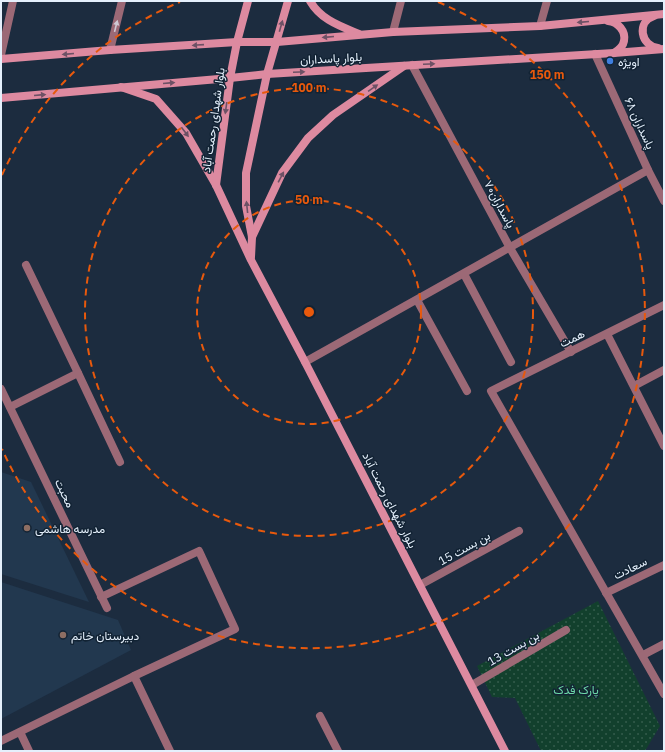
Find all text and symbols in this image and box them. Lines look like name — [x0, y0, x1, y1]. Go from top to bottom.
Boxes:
one-way arrow — [114, 19, 120, 32]
one-way arrow — [278, 19, 284, 31]
one-way arrow — [577, 19, 589, 26]
one-way arrow — [322, 34, 334, 41]
one-way arrow — [192, 41, 204, 48]
street label: بلوار پاسداران — [300, 49, 362, 68]
one-way arrow — [62, 50, 75, 57]
place label: اویژه — [618, 54, 640, 70]
marker: اویژه — [605, 56, 615, 66]
one-way arrow — [423, 61, 436, 67]
street label: بلوار شهدای رحمت آباد — [198, 67, 229, 173]
text: 150 m — [529, 67, 565, 82]
one-way arrow — [293, 68, 305, 75]
one-way arrow — [163, 80, 175, 87]
text: 100 m — [291, 80, 327, 95]
one-way arrow — [368, 84, 379, 92]
one-way arrow — [34, 91, 46, 98]
street label: پاسداران ۶۸ — [621, 95, 659, 152]
one-way arrow — [223, 102, 230, 114]
one-way arrow — [181, 126, 189, 137]
one-way arrow — [277, 171, 284, 183]
street label: پاسداران۷۰ — [480, 178, 519, 231]
text: 50 m — [295, 192, 323, 207]
one-way arrow — [244, 201, 250, 213]
centre of rings — [302, 305, 316, 319]
street label: همت — [557, 325, 587, 351]
street label: بلوار شهدای رحمت آباد — [358, 450, 421, 551]
street label: محبت — [52, 476, 78, 510]
place label: مدرسه هاشمی — [35, 521, 105, 537]
marker: مدرسه هاشمی — [22, 523, 32, 533]
street label: بن بست 15 — [435, 528, 493, 569]
street label: سعادت — [611, 553, 649, 583]
street label: بن بست 13 — [485, 627, 542, 670]
place label: دبیرستان خاتم — [71, 628, 140, 644]
marker: دبیرستان خاتم — [58, 630, 68, 640]
park label: پارک فدک — [553, 682, 599, 698]

